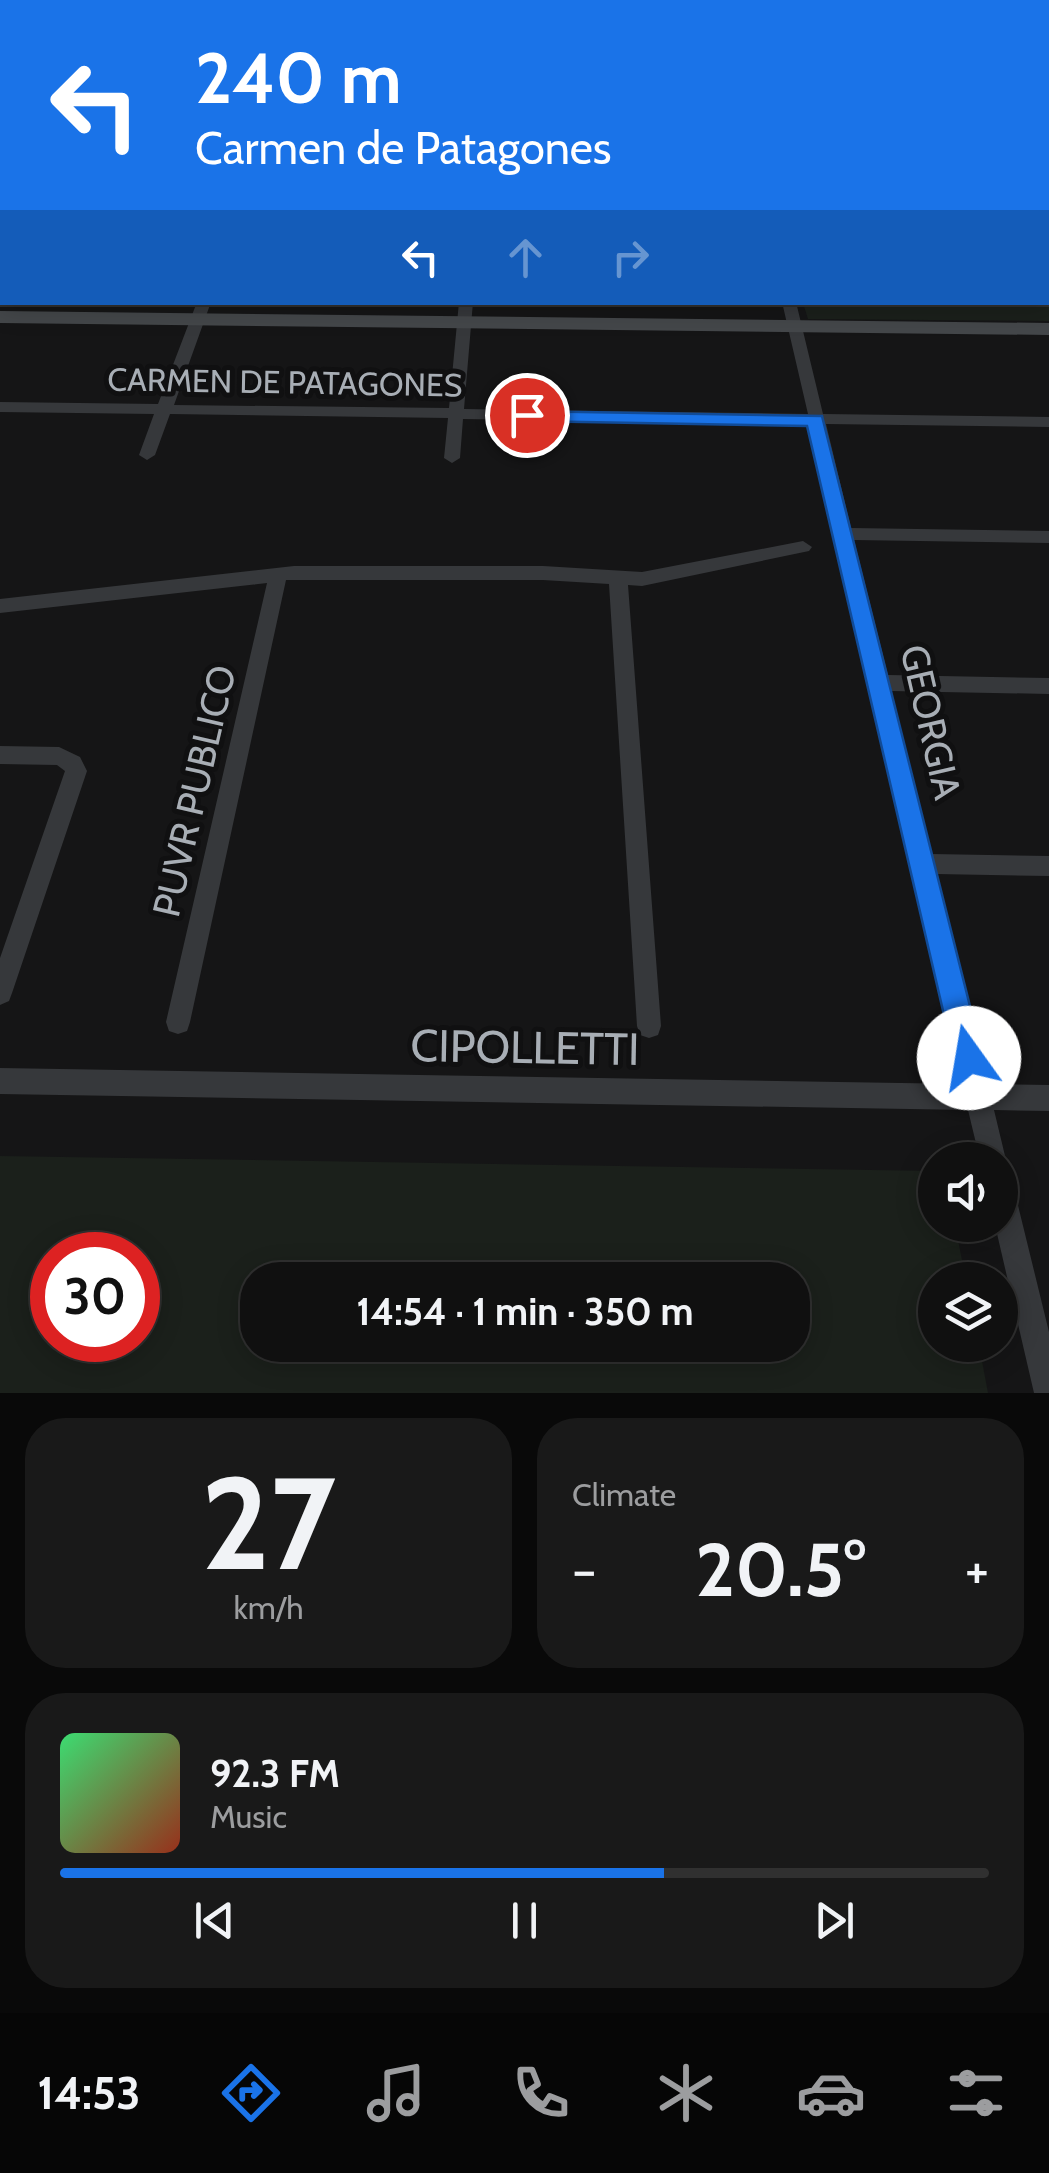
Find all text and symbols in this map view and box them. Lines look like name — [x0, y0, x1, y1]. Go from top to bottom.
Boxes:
text: 240 m — [195, 35, 402, 121]
icon: left — [30, 40, 160, 170]
text: Carmen de Patagones — [195, 121, 611, 175]
icon: left — [393, 230, 448, 285]
icon: ahead — [498, 230, 553, 285]
icon: right — [603, 230, 658, 285]
street label: CARMEN DE PATAGONES — [107, 359, 463, 405]
pin — [485, 373, 570, 458]
icon: arrive — [500, 388, 555, 443]
street label: GEORGIA — [890, 640, 972, 804]
street label: PUVR PUBLICO — [142, 661, 246, 921]
position arrow — [917, 1006, 1021, 1110]
street label: CIPOLLETTI — [410, 1018, 640, 1076]
map controls — [918, 1142, 1018, 1362]
button: sound — [918, 1142, 1018, 1242]
speed limit sign: 30 — [30, 1232, 160, 1362]
button: layers — [918, 1262, 1018, 1362]
text: 14:54 · 1 min · 350 m — [357, 1288, 693, 1335]
text: 27 — [201, 1444, 336, 1602]
text: Climate — [572, 1475, 676, 1514]
text: 20.5° — [695, 1524, 866, 1615]
text: − — [572, 1536, 596, 1603]
text: + — [965, 1536, 989, 1603]
text: km/h — [233, 1588, 304, 1627]
text: 92.3 FM — [210, 1750, 340, 1797]
text: Music — [210, 1797, 287, 1836]
icon: previous — [187, 1893, 242, 1948]
icon: pause — [497, 1893, 552, 1948]
icon: next — [807, 1893, 862, 1948]
icon: directions — [216, 2058, 286, 2128]
icon: music — [361, 2058, 431, 2128]
icon: phone — [506, 2058, 576, 2128]
icon: climate — [651, 2058, 721, 2128]
icon: car — [796, 2058, 866, 2128]
icon: filters — [941, 2058, 1011, 2128]
text: 14:53 — [38, 2066, 141, 2120]

